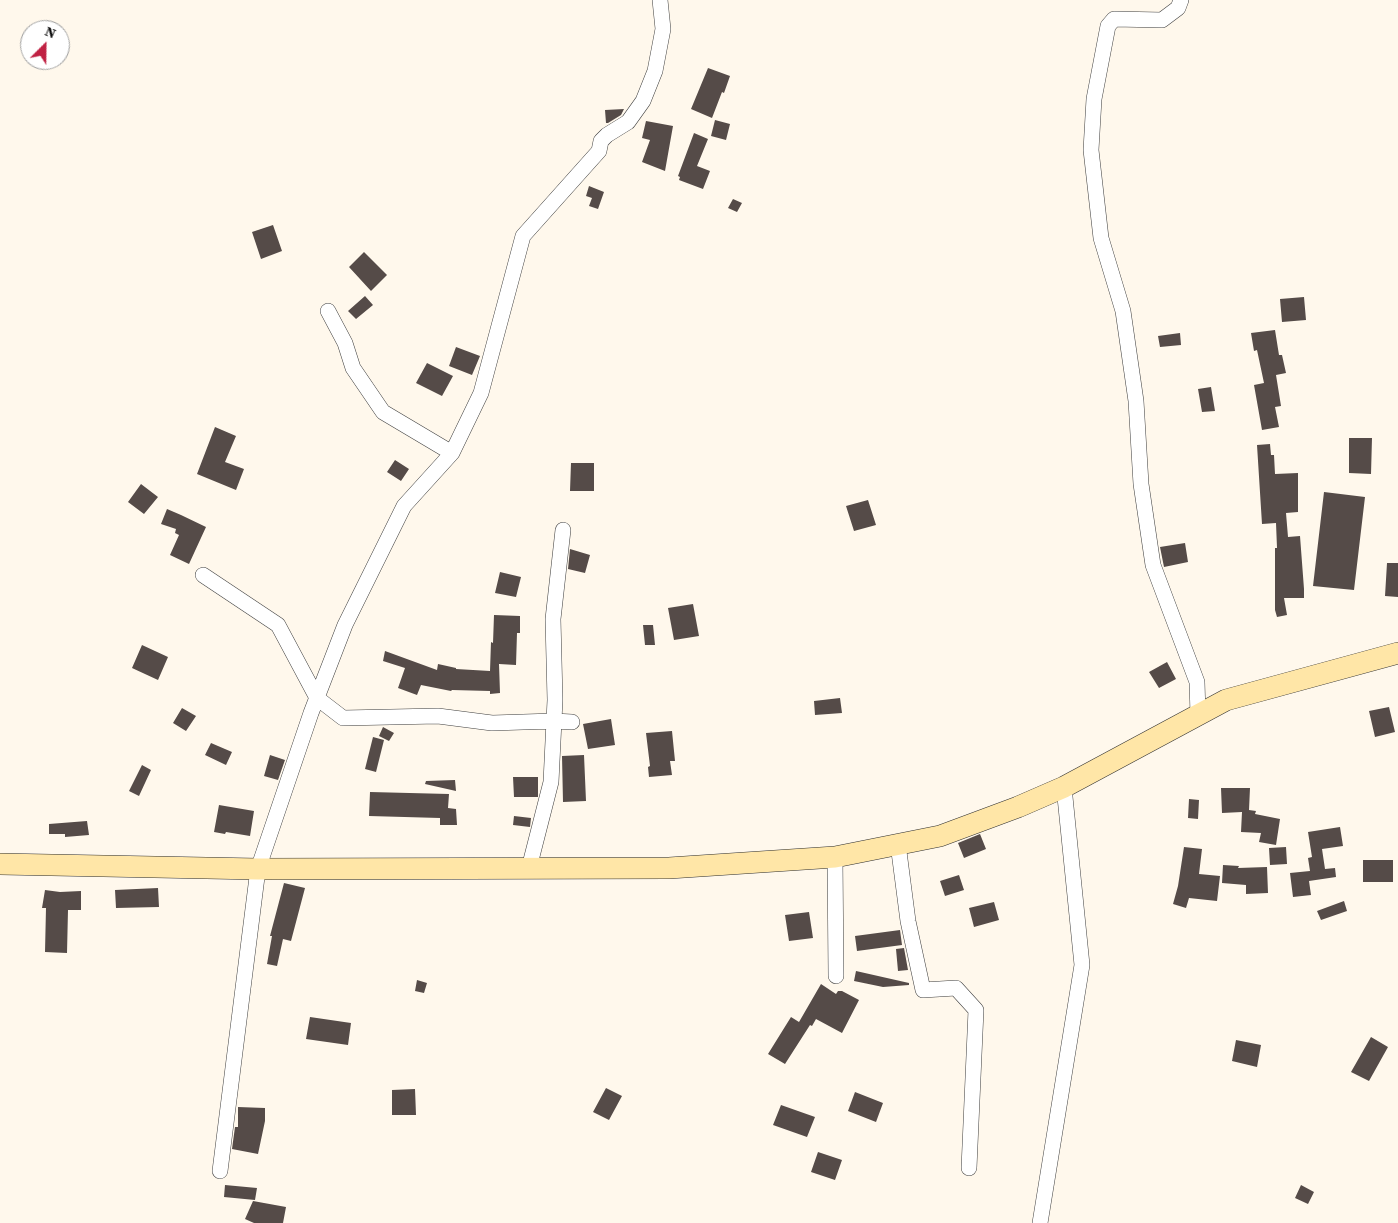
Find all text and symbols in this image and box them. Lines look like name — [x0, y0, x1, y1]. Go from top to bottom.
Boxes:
north arrow — [20, 20, 70, 70]
text: N — [42, 21, 59, 43]

